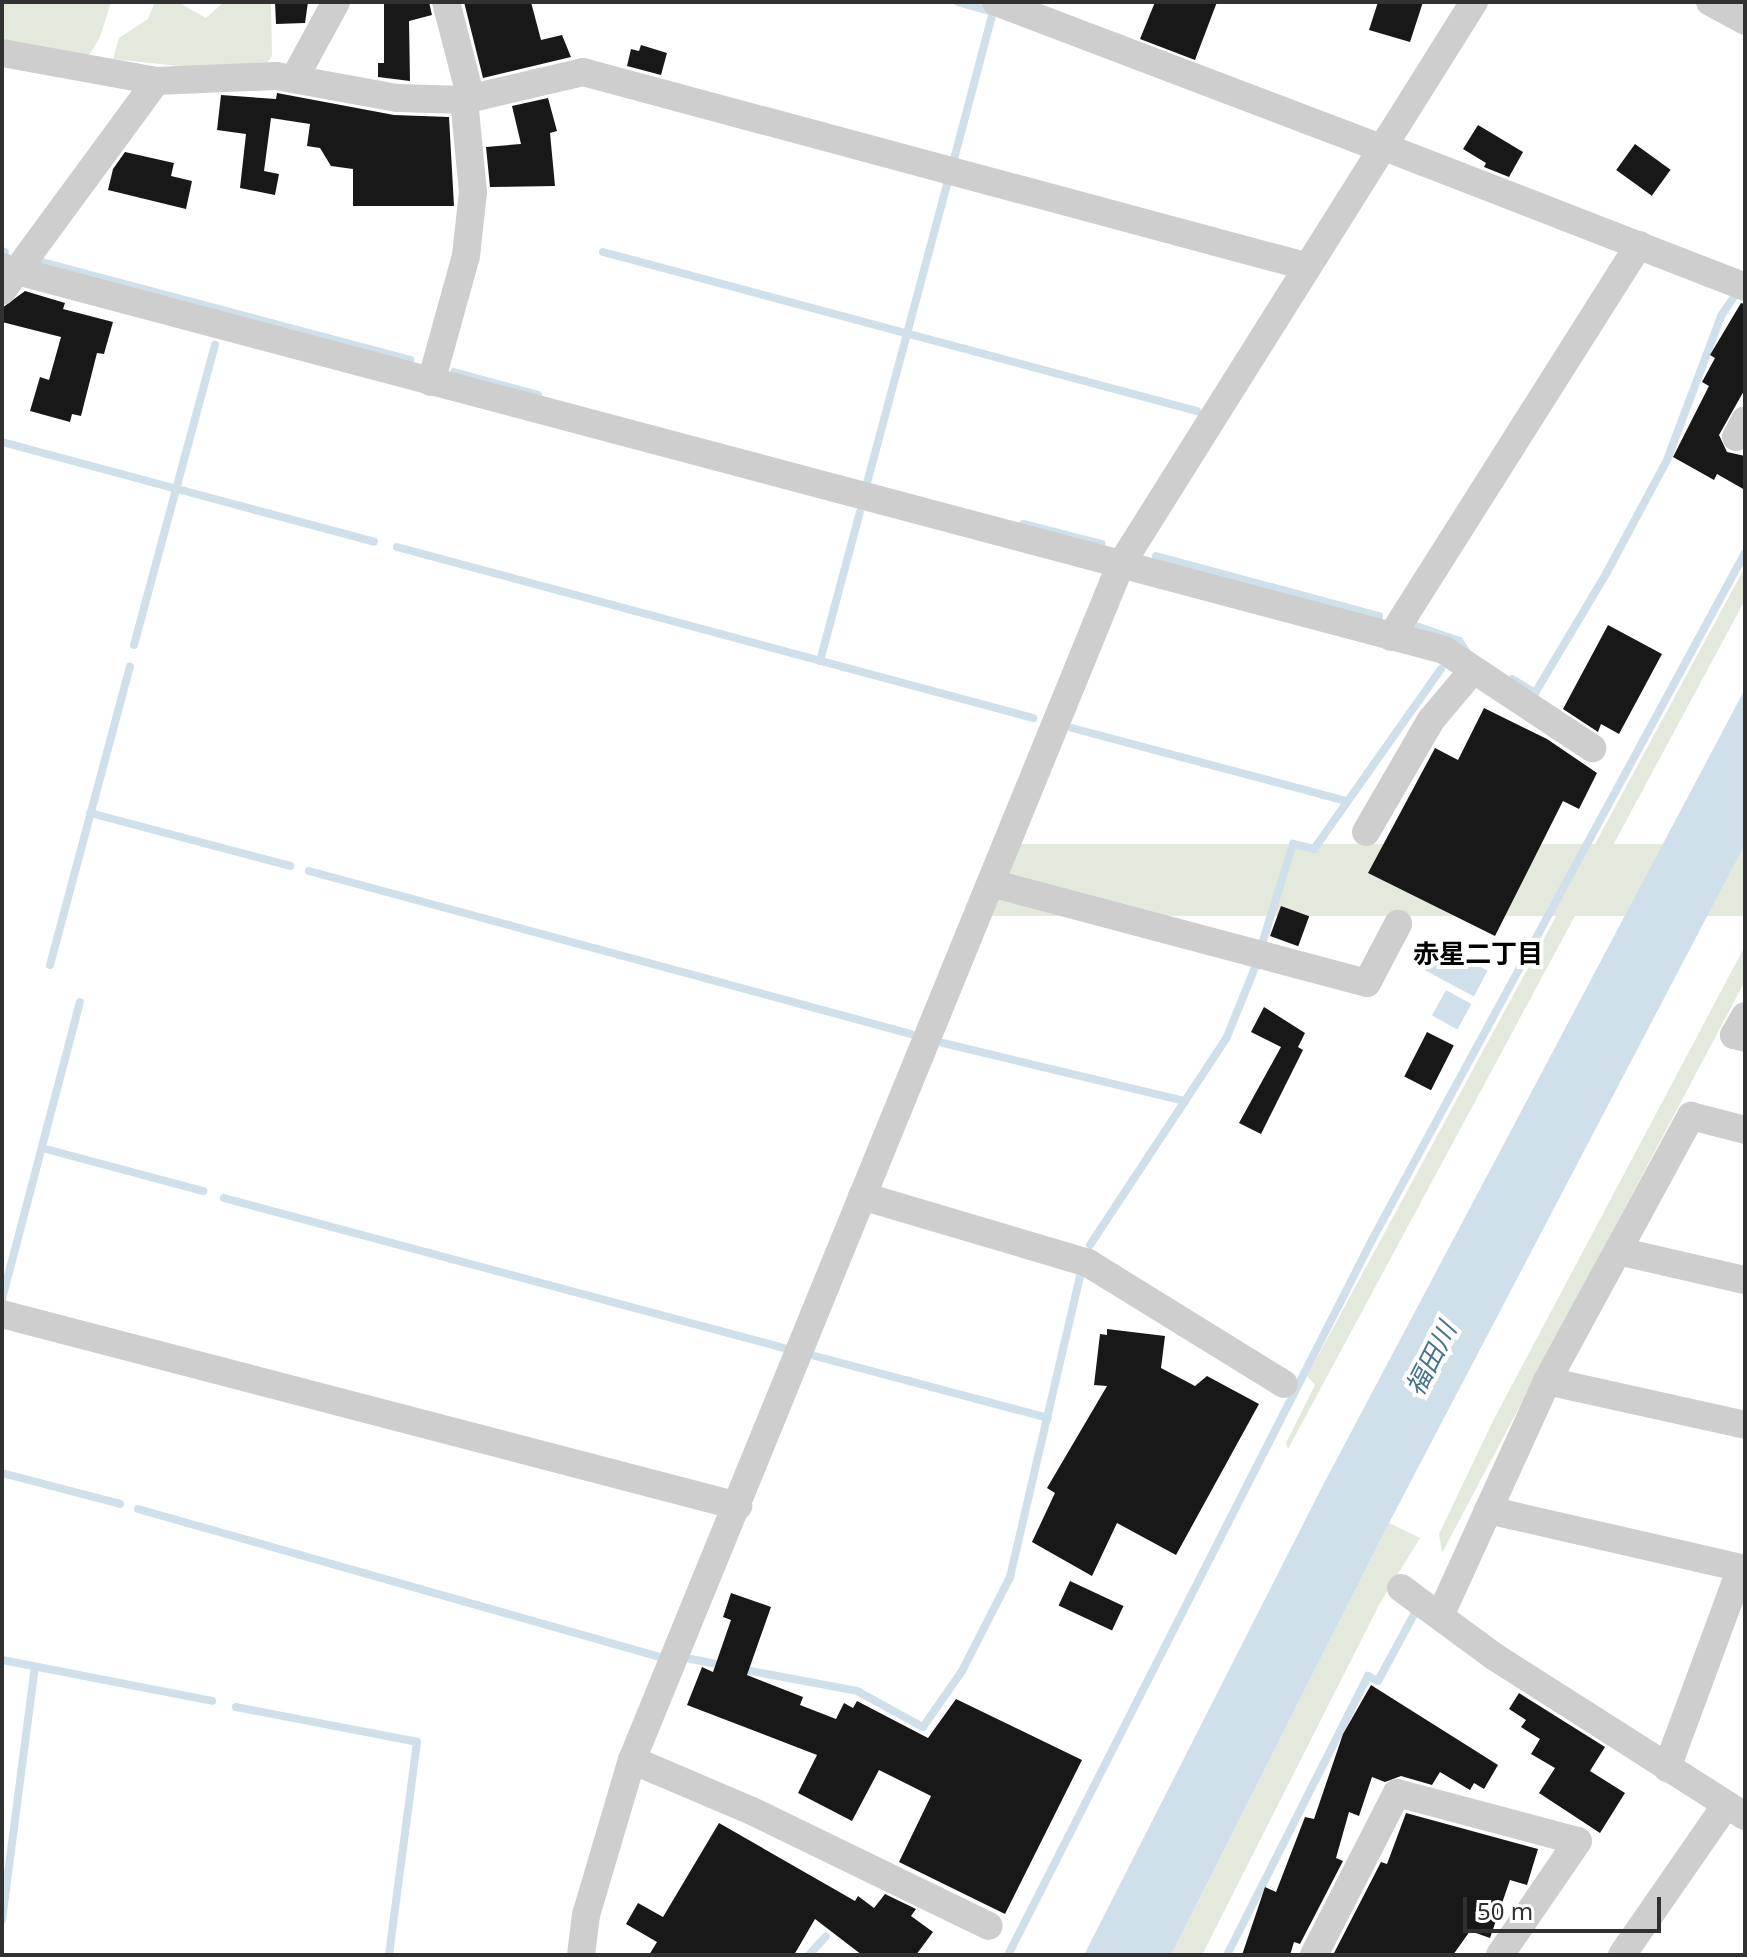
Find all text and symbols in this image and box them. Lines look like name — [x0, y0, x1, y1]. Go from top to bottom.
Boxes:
district label: 赤星二丁目 — [1413, 938, 1543, 970]
water label: 福田川 — [1399, 1317, 1463, 1401]
scale bar — [1467, 1881, 1665, 1931]
text: 50 m — [1477, 1894, 1533, 1927]

